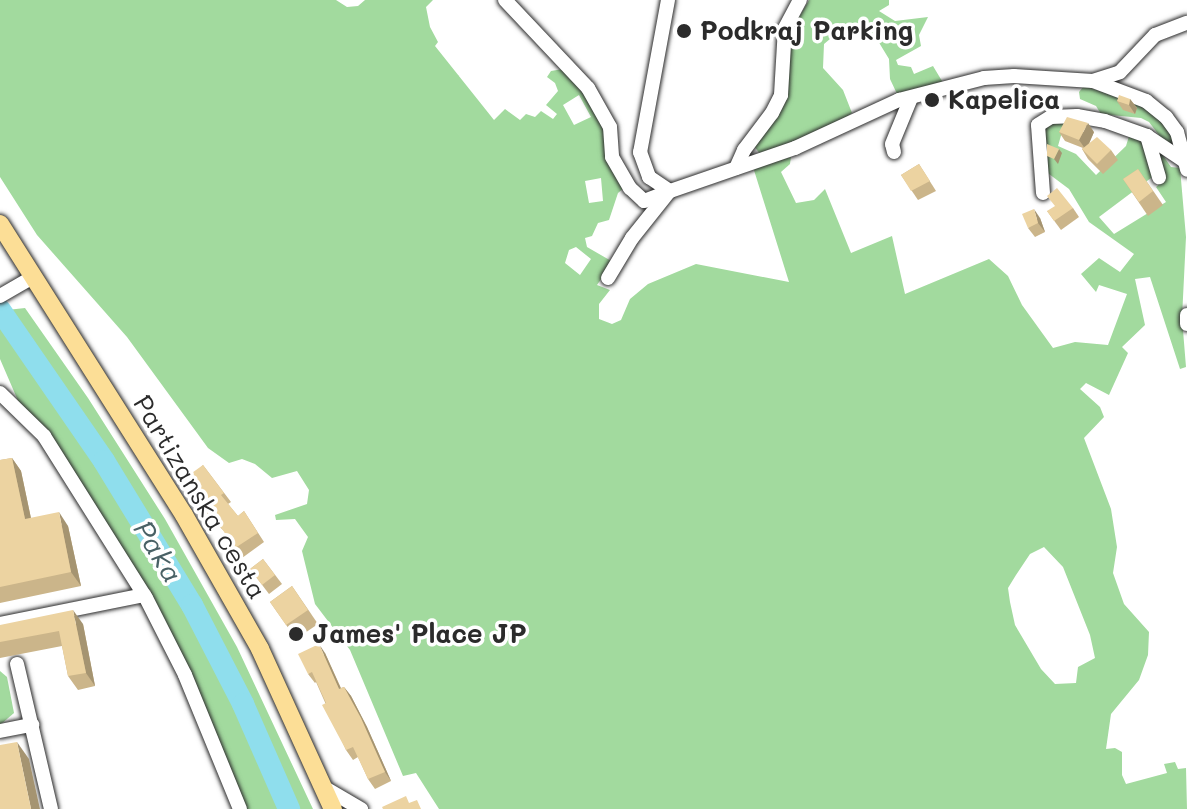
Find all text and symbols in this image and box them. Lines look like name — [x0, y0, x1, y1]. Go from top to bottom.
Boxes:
place label: Podkraj Parking — [700, 15, 913, 47]
marker: Podkraj Parking — [675, 22, 693, 40]
place label: Kapelica — [948, 84, 1060, 116]
marker: Kapelica — [923, 91, 941, 109]
street label: Partizanska cesta — [127, 389, 273, 605]
water label: Paka — [127, 514, 191, 588]
place label: James' Place JP — [312, 618, 527, 650]
marker: James' Place JP — [287, 625, 305, 643]

